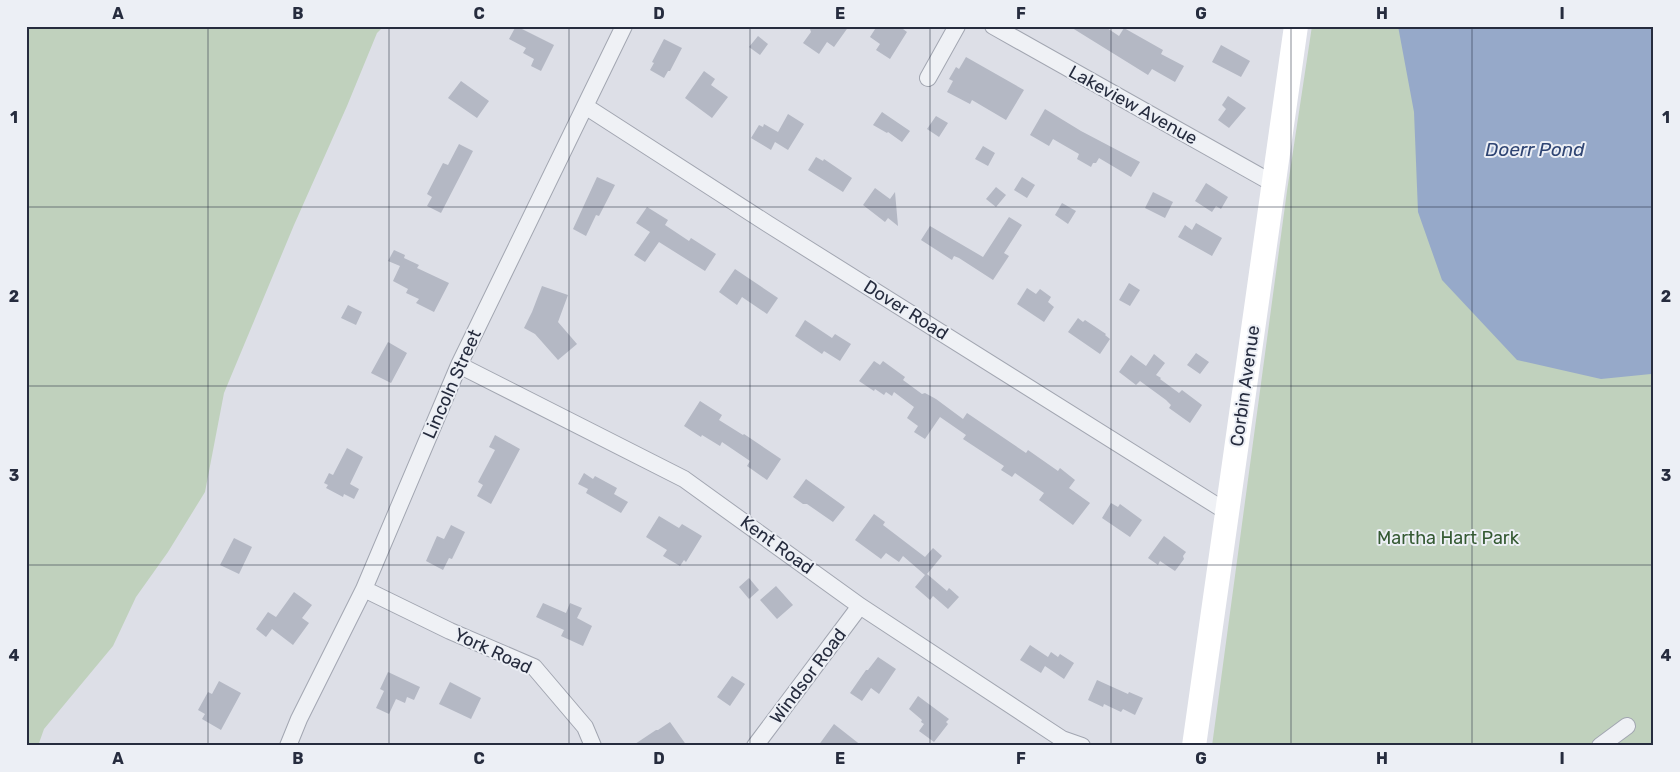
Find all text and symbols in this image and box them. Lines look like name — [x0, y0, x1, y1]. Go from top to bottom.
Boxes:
text: A — [112, 4, 124, 23]
text: B — [292, 4, 304, 23]
text: C — [473, 4, 485, 23]
text: D — [653, 4, 665, 23]
text: E — [835, 4, 845, 23]
text: F — [1016, 4, 1026, 23]
text: G — [1195, 4, 1207, 23]
text: H — [1376, 4, 1388, 23]
text: I — [1559, 4, 1565, 23]
street label: Lakeview Avenue — [1065, 61, 1201, 149]
text: 1 — [10, 108, 18, 127]
text: 1 — [1662, 108, 1670, 127]
water label: Doerr Pond — [1485, 138, 1585, 161]
street label: Dover Road — [860, 275, 952, 345]
text: 2 — [9, 287, 19, 306]
text: 2 — [1661, 287, 1671, 306]
street label: Corbin Avenue — [1226, 324, 1264, 448]
street label: Lincoln Street — [418, 326, 486, 442]
text: 3 — [9, 466, 19, 485]
text: 3 — [1661, 466, 1671, 485]
street label: Kent Road — [736, 511, 818, 579]
park label: Martha Hart Park — [1377, 527, 1520, 549]
street label: York Road — [451, 623, 535, 679]
street label: Windsor Road — [765, 624, 851, 728]
text: 4 — [9, 646, 20, 665]
text: 4 — [1661, 646, 1672, 665]
text: A — [112, 749, 124, 768]
text: B — [292, 749, 304, 768]
text: C — [473, 749, 485, 768]
text: D — [653, 749, 665, 768]
text: E — [835, 749, 845, 768]
text: F — [1016, 749, 1026, 768]
text: G — [1195, 749, 1207, 768]
text: H — [1376, 749, 1388, 768]
text: I — [1559, 749, 1565, 768]

